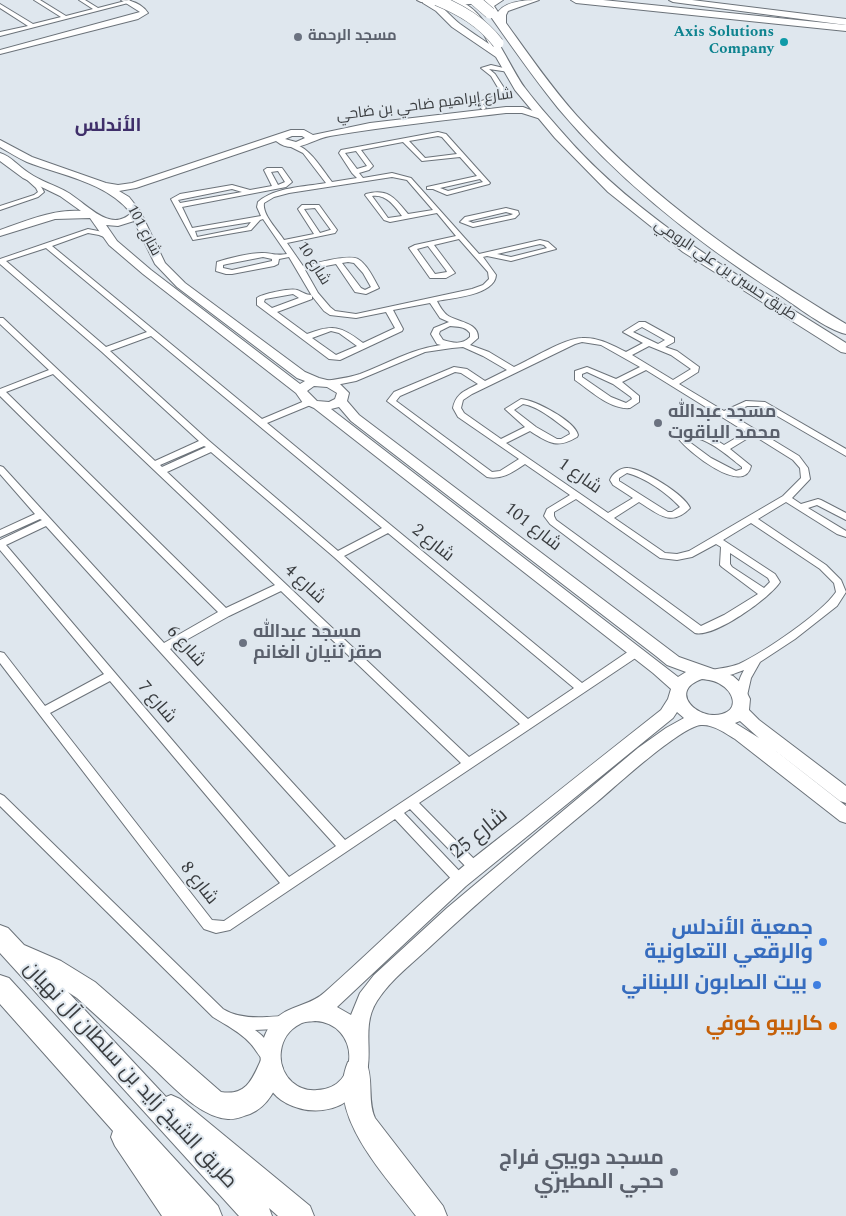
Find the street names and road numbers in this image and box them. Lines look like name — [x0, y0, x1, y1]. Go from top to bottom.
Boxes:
street label: شارع إبراهيم ضاحي بن ضاحي — [336, 86, 514, 126]
street label: شارع 101 — [122, 202, 164, 260]
street label: طريق حسين بن علي الرومي — [650, 216, 800, 326]
street label: شارع 10 — [293, 239, 333, 289]
street label: شارع 1 — [553, 454, 605, 500]
street label: شارع 101 — [499, 499, 565, 557]
street label: شارع 2 — [406, 520, 458, 568]
street label: شارع 4 — [279, 561, 329, 609]
street label: شارع 6 — [161, 622, 209, 672]
street label: شارع 7 — [132, 678, 180, 728]
street label: شارع 25 — [446, 804, 514, 866]
street label: شارع 8 — [175, 858, 221, 910]
street label: طريق الشيخ زايد بن سلطان آل نهيان — [17, 957, 241, 1195]

